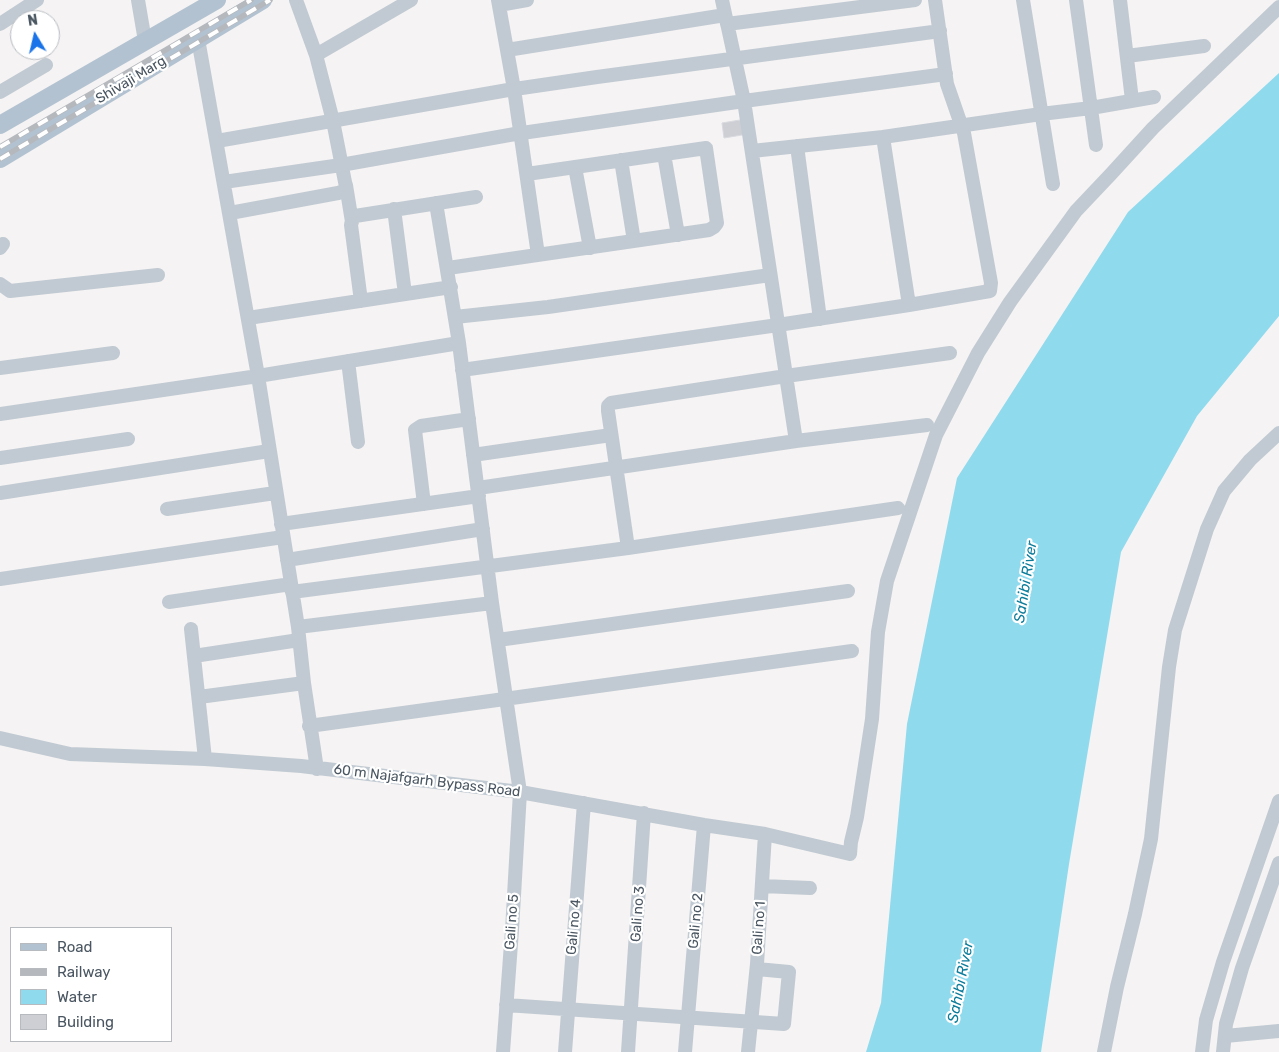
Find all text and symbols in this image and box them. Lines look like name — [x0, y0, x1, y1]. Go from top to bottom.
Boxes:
north arrow — [10, 10, 60, 60]
text: N — [26, 11, 39, 30]
street label: Shivaji Marg — [93, 53, 169, 107]
water label: Sahibi River — [1011, 540, 1041, 624]
street label: 60 m Najafgarh Bypass Road — [333, 761, 521, 801]
street label: Gali no 3 — [628, 886, 648, 942]
street label: Gali no 2 — [685, 893, 707, 949]
street label: Gali no 5 — [502, 894, 522, 950]
street label: Gali no 4 — [563, 898, 585, 956]
street label: Gali no 1 — [749, 901, 769, 955]
legend — [10, 927, 172, 1042]
text: Road — [57, 938, 93, 956]
water label: Sahibi River — [944, 940, 978, 1024]
text: Railway — [57, 963, 111, 981]
text: Water — [57, 988, 97, 1006]
text: Building — [57, 1013, 114, 1031]

